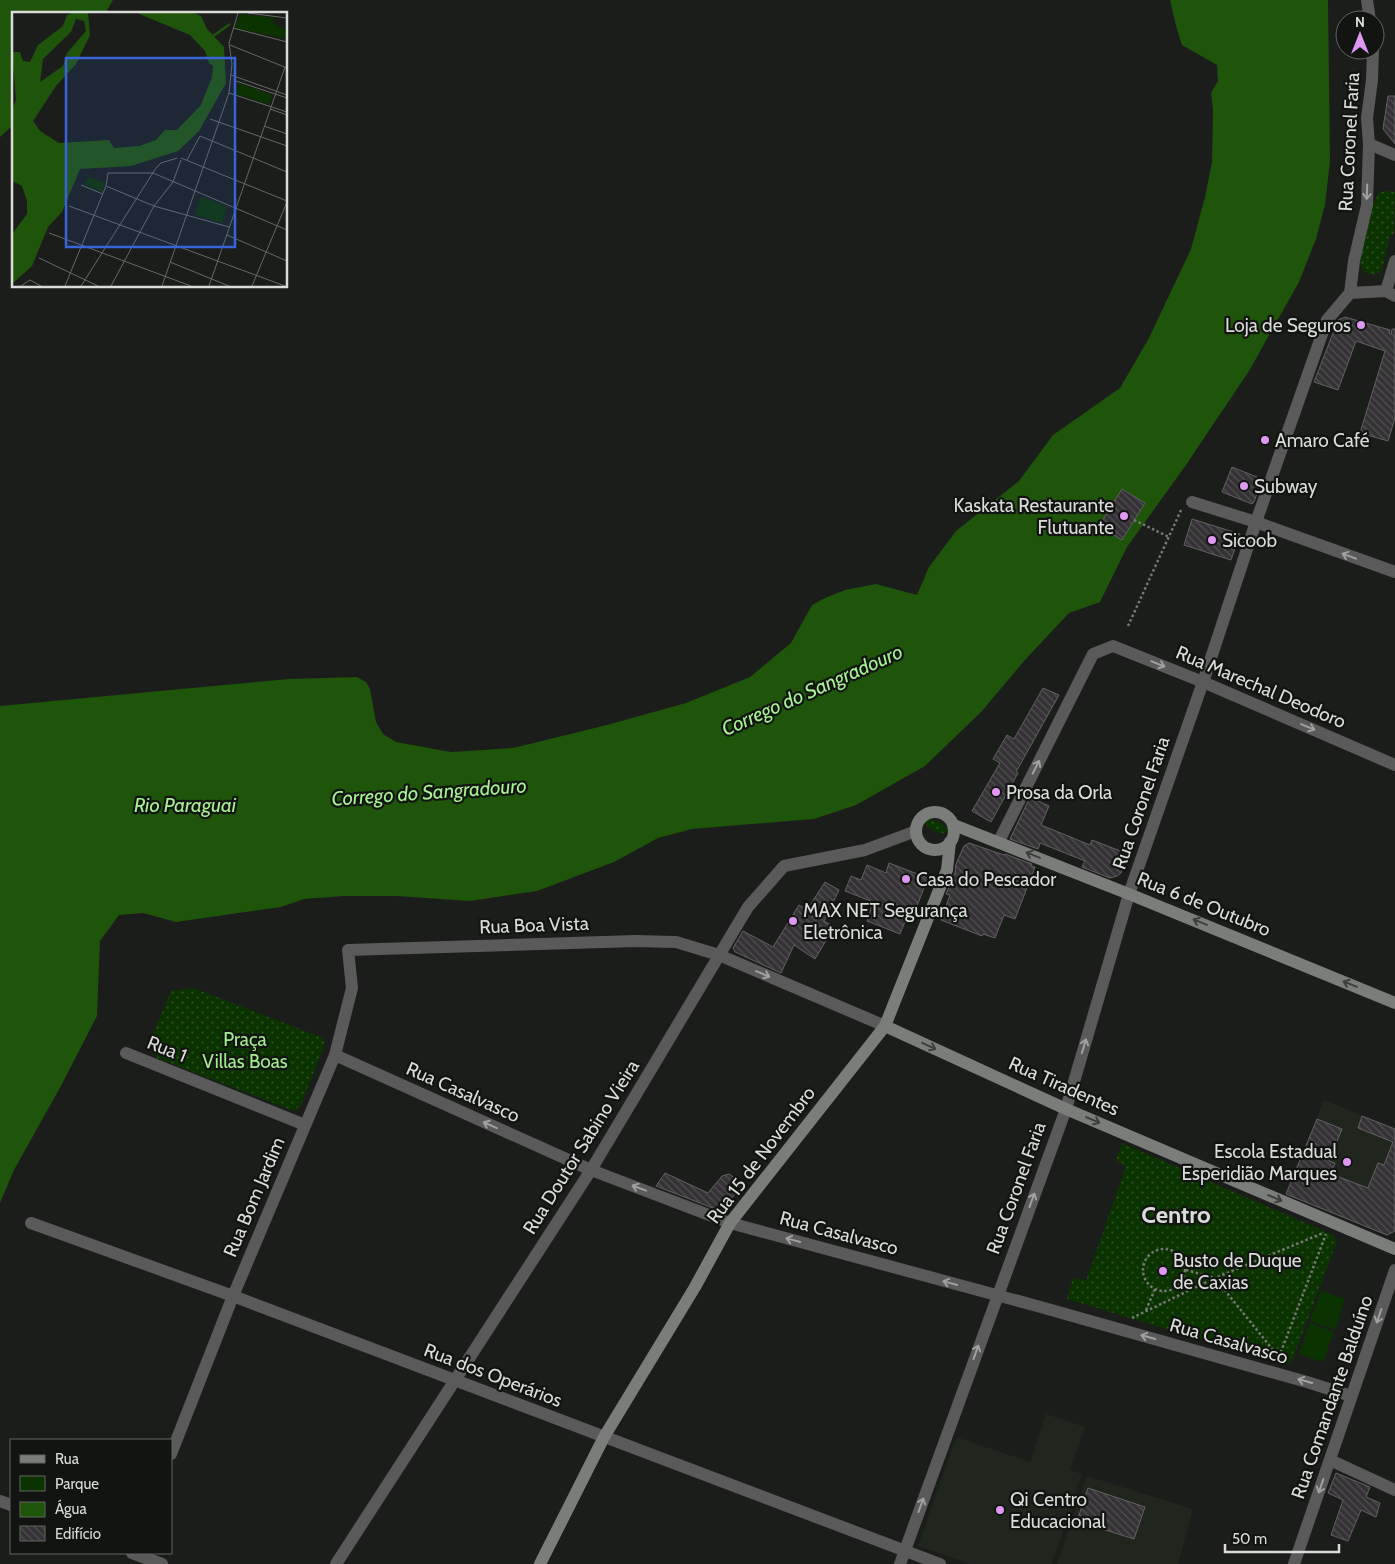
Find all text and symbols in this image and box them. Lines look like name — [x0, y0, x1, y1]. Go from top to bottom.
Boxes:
north arrow — [1335, 10, 1385, 60]
inset map — [12, 12, 288, 288]
text: N — [1355, 13, 1365, 31]
street label: Rua Coronel Faria — [1334, 72, 1364, 212]
one-way arrow — [1363, 184, 1372, 200]
place label: Loja de Seguros — [1225, 314, 1351, 337]
marker: Loja de Seguros — [1355, 319, 1367, 331]
place label: Amaro Café — [1275, 429, 1370, 452]
marker: Amaro Café — [1259, 434, 1271, 446]
place label: Subway — [1254, 475, 1318, 498]
marker: Subway — [1238, 480, 1250, 492]
place label: Kaskata Restaurante Flutuante — [953, 494, 1114, 539]
marker: Kaskata Restaurante Flutuante — [1118, 510, 1130, 522]
place label: Sicoob — [1222, 529, 1277, 552]
marker: Sicoob — [1206, 534, 1218, 546]
one-way arrow — [1342, 551, 1357, 560]
water label: Corrego do Sangradouro — [718, 639, 906, 741]
street label: Rua Marechal Deodoro — [1173, 641, 1349, 733]
one-way arrow — [1150, 660, 1165, 669]
one-way arrow — [1300, 723, 1315, 732]
street label: Rua Coronel Faria — [1108, 734, 1174, 872]
one-way arrow — [1031, 759, 1041, 774]
water label: Corrego do Sangradouro — [331, 773, 527, 811]
place label: Prosa da Orla — [1006, 781, 1112, 804]
marker: Prosa da Orla — [990, 786, 1002, 798]
water label: Rio Paraguai — [134, 793, 237, 817]
one-way arrow — [1026, 850, 1041, 859]
street label: Rua 6 de Outubro — [1134, 867, 1274, 941]
place label: Casa do Pescador — [916, 868, 1056, 891]
marker: Casa do Pescador — [900, 873, 912, 885]
place label: MAX NET Segurança Eletrônica — [803, 899, 968, 944]
street label: Rua Boa Vista — [479, 912, 589, 938]
marker: MAX NET Segurança Eletrônica — [787, 915, 799, 927]
one-way arrow — [1193, 917, 1208, 927]
one-way arrow — [755, 970, 770, 980]
one-way arrow — [1343, 979, 1358, 989]
park label: Praça Villas Boas — [202, 1028, 288, 1073]
street label: Rua 1 — [144, 1031, 190, 1067]
one-way arrow — [1080, 1038, 1090, 1054]
one-way arrow — [921, 1042, 936, 1052]
street label: Rua Tiradentes — [1005, 1051, 1123, 1121]
street label: Rua Doutor Sabino Vieira — [518, 1056, 644, 1238]
street label: Rua Casalvasco — [403, 1057, 523, 1127]
street label: Rua 15 de Novembro — [702, 1082, 820, 1228]
one-way arrow — [1085, 1116, 1100, 1125]
one-way arrow — [483, 1119, 498, 1129]
street label: Rua Coronel Faria — [981, 1119, 1051, 1257]
street label: Rua Bom Jardim — [218, 1134, 290, 1260]
place label: Escola Estadual Esperidião Marques — [1182, 1140, 1338, 1185]
marker: Escola Estadual Esperidião Marques — [1341, 1156, 1353, 1168]
one-way arrow — [632, 1183, 647, 1192]
one-way arrow — [1028, 1192, 1037, 1208]
one-way arrow — [1267, 1193, 1282, 1203]
district label: Centro — [1141, 1200, 1211, 1229]
street label: Rua Casalvasco — [777, 1206, 901, 1260]
one-way arrow — [785, 1234, 801, 1244]
place label: Busto de Duque de Caxias — [1173, 1249, 1302, 1294]
marker: Busto de Duque de Caxias — [1157, 1265, 1169, 1277]
one-way arrow — [942, 1277, 958, 1287]
street label: Rua Comandante Balduíno — [1286, 1292, 1378, 1502]
one-way arrow — [1374, 1308, 1383, 1323]
street label: Rua Casalvasco — [1167, 1313, 1291, 1369]
one-way arrow — [1141, 1332, 1157, 1342]
street label: Rua dos Operários — [421, 1338, 565, 1412]
one-way arrow — [972, 1345, 981, 1360]
one-way arrow — [1297, 1376, 1313, 1386]
legend — [10, 1439, 172, 1554]
text: Rua — [55, 1450, 80, 1468]
text: Parque — [55, 1475, 99, 1493]
one-way arrow — [1316, 1478, 1325, 1493]
place label: Qi Centro Educacional — [1010, 1488, 1106, 1533]
one-way arrow — [917, 1498, 926, 1513]
text: Água — [55, 1499, 87, 1518]
marker: Qi Centro Educacional — [994, 1504, 1006, 1516]
scale bar — [1225, 1522, 1339, 1554]
text: Edifício — [55, 1525, 101, 1543]
text: 50 m — [1232, 1530, 1267, 1548]

